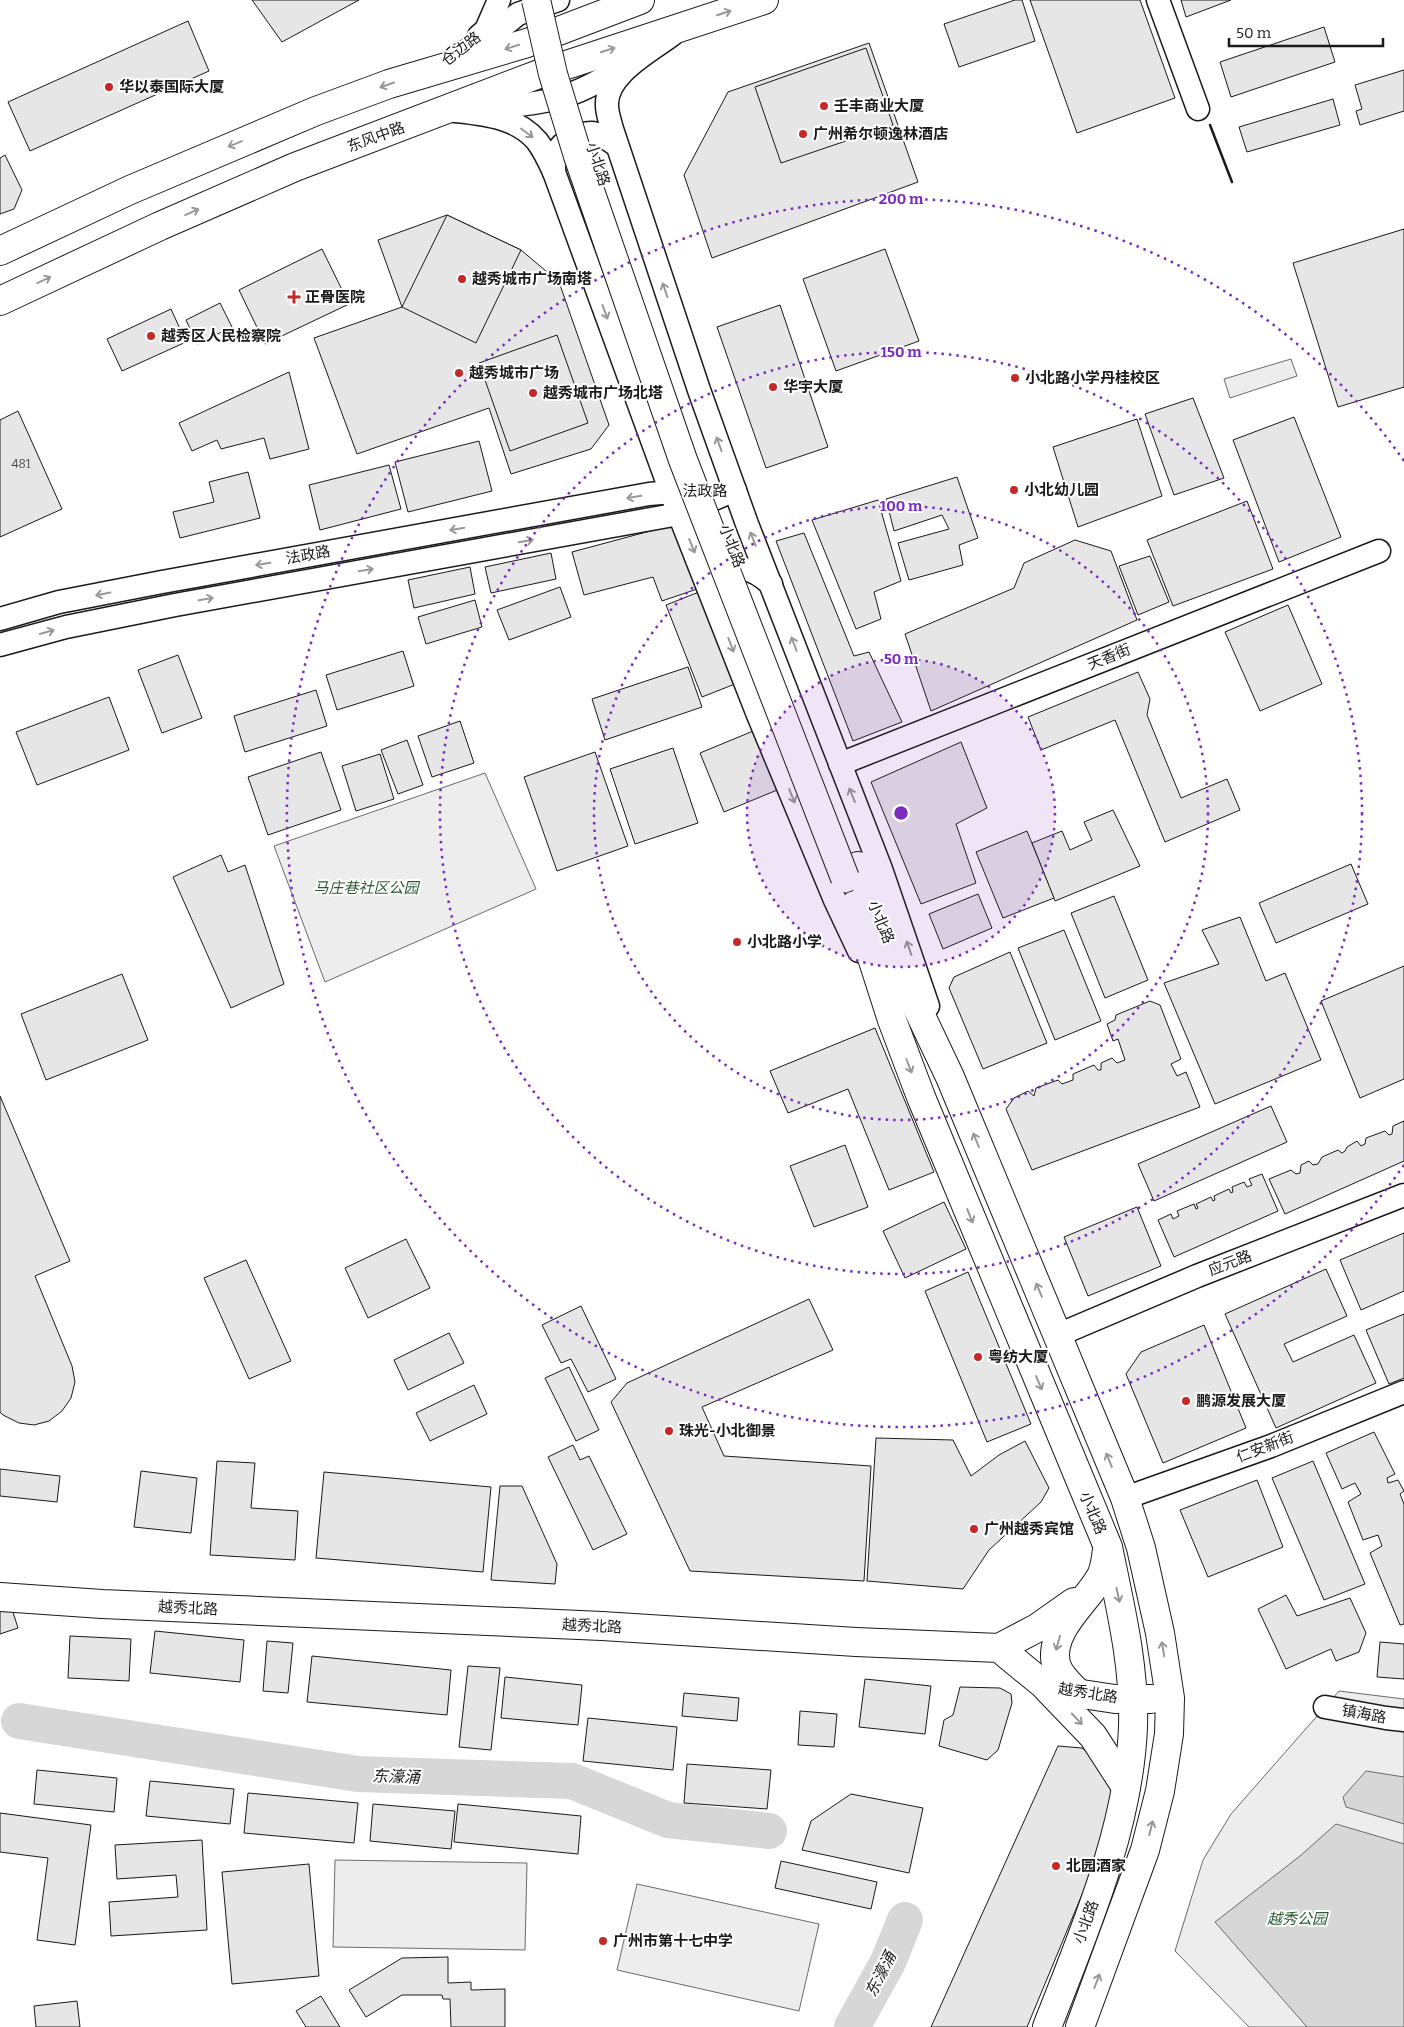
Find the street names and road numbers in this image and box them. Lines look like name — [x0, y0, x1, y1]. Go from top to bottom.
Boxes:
street label: 仓边路 — [438, 28, 484, 70]
street label: 东风中路 — [345, 118, 407, 156]
street label: 小北路 — [582, 140, 614, 188]
street label: 法政路 — [682, 482, 728, 500]
street label: 小北路 — [716, 522, 748, 570]
street label: 法政路 — [284, 542, 332, 568]
street label: 天香街 — [1085, 640, 1133, 674]
street label: 小北路 — [864, 898, 898, 946]
street label: 应元路 — [1206, 1247, 1254, 1279]
street label: 仁安新街 — [1234, 1428, 1296, 1466]
street label: 小北路 — [1076, 1489, 1110, 1537]
street label: 越秀北路 — [158, 1597, 218, 1619]
street label: 越秀北路 — [562, 1615, 622, 1637]
street label: 越秀北路 — [1057, 1679, 1119, 1707]
street label: 镇海路 — [1340, 1701, 1388, 1727]
street label: 小北路 — [1070, 1898, 1102, 1946]

